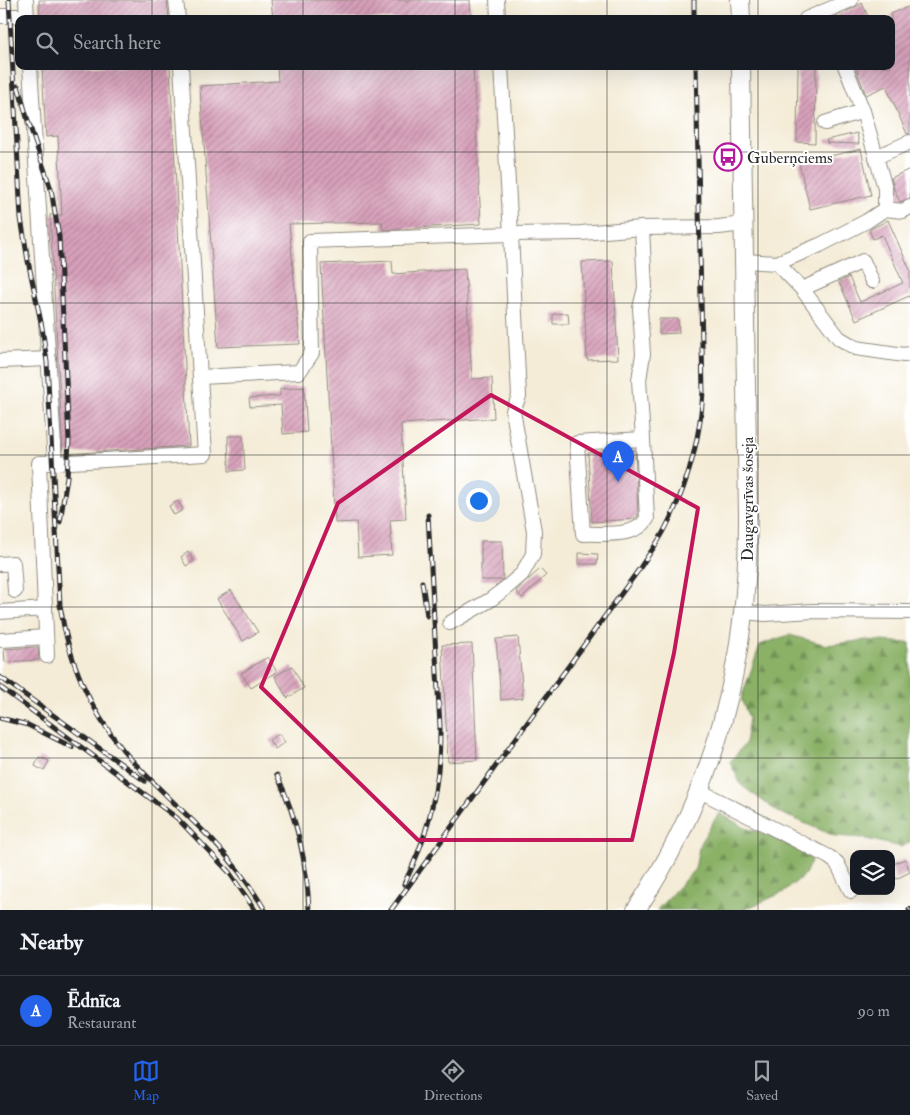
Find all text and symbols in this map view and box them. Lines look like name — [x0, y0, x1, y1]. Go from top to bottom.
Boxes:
search box — [15, 15, 895, 70]
icon: search — [33, 29, 61, 57]
text: Search here — [73, 31, 161, 55]
bus stop icon: Guberņciems — [713, 142, 743, 172]
place label: Guberņciems — [747, 148, 833, 168]
street label: Daugavgrīvas šoseja — [738, 436, 758, 561]
pin: A — [602, 441, 634, 482]
your location — [466, 488, 492, 514]
map controls — [850, 850, 895, 895]
button: layers — [850, 850, 895, 895]
text: Nearby — [20, 929, 83, 956]
text: Ēdnīca — [67, 989, 120, 1013]
text: A — [31, 1001, 41, 1021]
text: 90 m — [858, 1001, 890, 1021]
text: Restaurant — [67, 1013, 136, 1033]
tab: Map — [132, 1057, 160, 1104]
tab: Directions — [424, 1057, 482, 1104]
tab: Saved — [746, 1057, 778, 1104]

